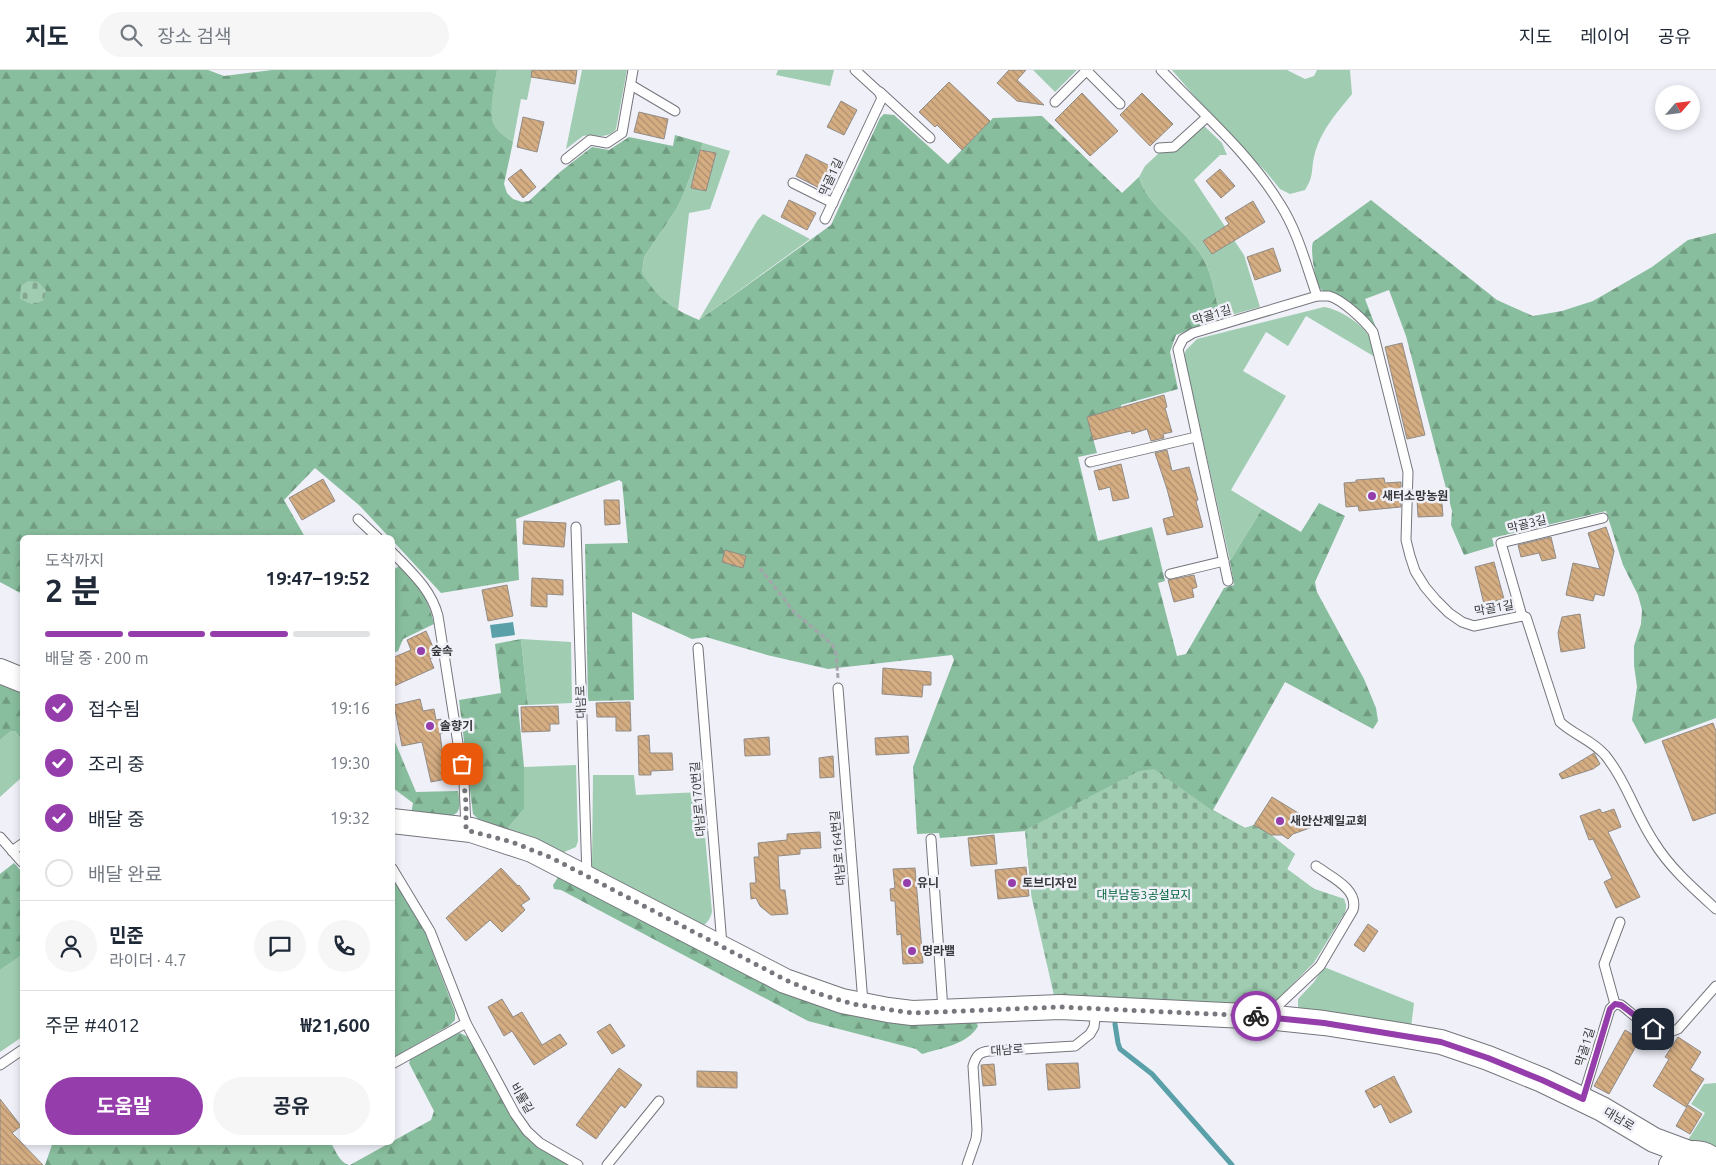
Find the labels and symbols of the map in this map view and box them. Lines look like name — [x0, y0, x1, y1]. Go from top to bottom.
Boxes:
north arrow — [1655, 85, 1700, 130]
street label: 막골1길 — [816, 156, 845, 198]
street label: 막골1길 — [1191, 302, 1233, 327]
place label: 새터소망농원 — [1382, 489, 1448, 502]
marker: 새터소망농원 — [1366, 490, 1378, 502]
street label: 막골3길 — [1506, 512, 1548, 535]
street label: 막골1길 — [1473, 598, 1515, 617]
place label: 숲속 — [431, 644, 453, 657]
marker: 숲속 — [415, 645, 427, 657]
street label: 대남로 — [573, 685, 588, 719]
place label: 솔향기 — [440, 719, 473, 732]
marker: 솔향기 — [424, 720, 436, 732]
pin — [441, 743, 483, 785]
street label: 대남로170번길 — [688, 761, 707, 837]
street label: 대남로164번길 — [828, 810, 847, 886]
place label: 새안산제일교회 — [1290, 814, 1367, 827]
marker: 새안산제일교회 — [1274, 815, 1286, 827]
place label: 유니 — [917, 876, 939, 889]
place label: 토브디자인 — [1022, 876, 1077, 889]
marker: 유니 — [901, 877, 913, 889]
marker: 토브디자인 — [1006, 877, 1018, 889]
park label: 대부남동3공설묘지 — [1096, 888, 1192, 901]
place label: 멍라밸 — [922, 944, 955, 957]
marker: 멍라밸 — [906, 945, 918, 957]
courier — [1231, 991, 1281, 1041]
pin — [1632, 1008, 1674, 1050]
street label: 막골1길 — [1572, 1026, 1597, 1068]
street label: 대남로 — [990, 1042, 1024, 1057]
street label: 비룰길 — [509, 1080, 536, 1115]
street label: 대남로 — [1602, 1104, 1637, 1133]

